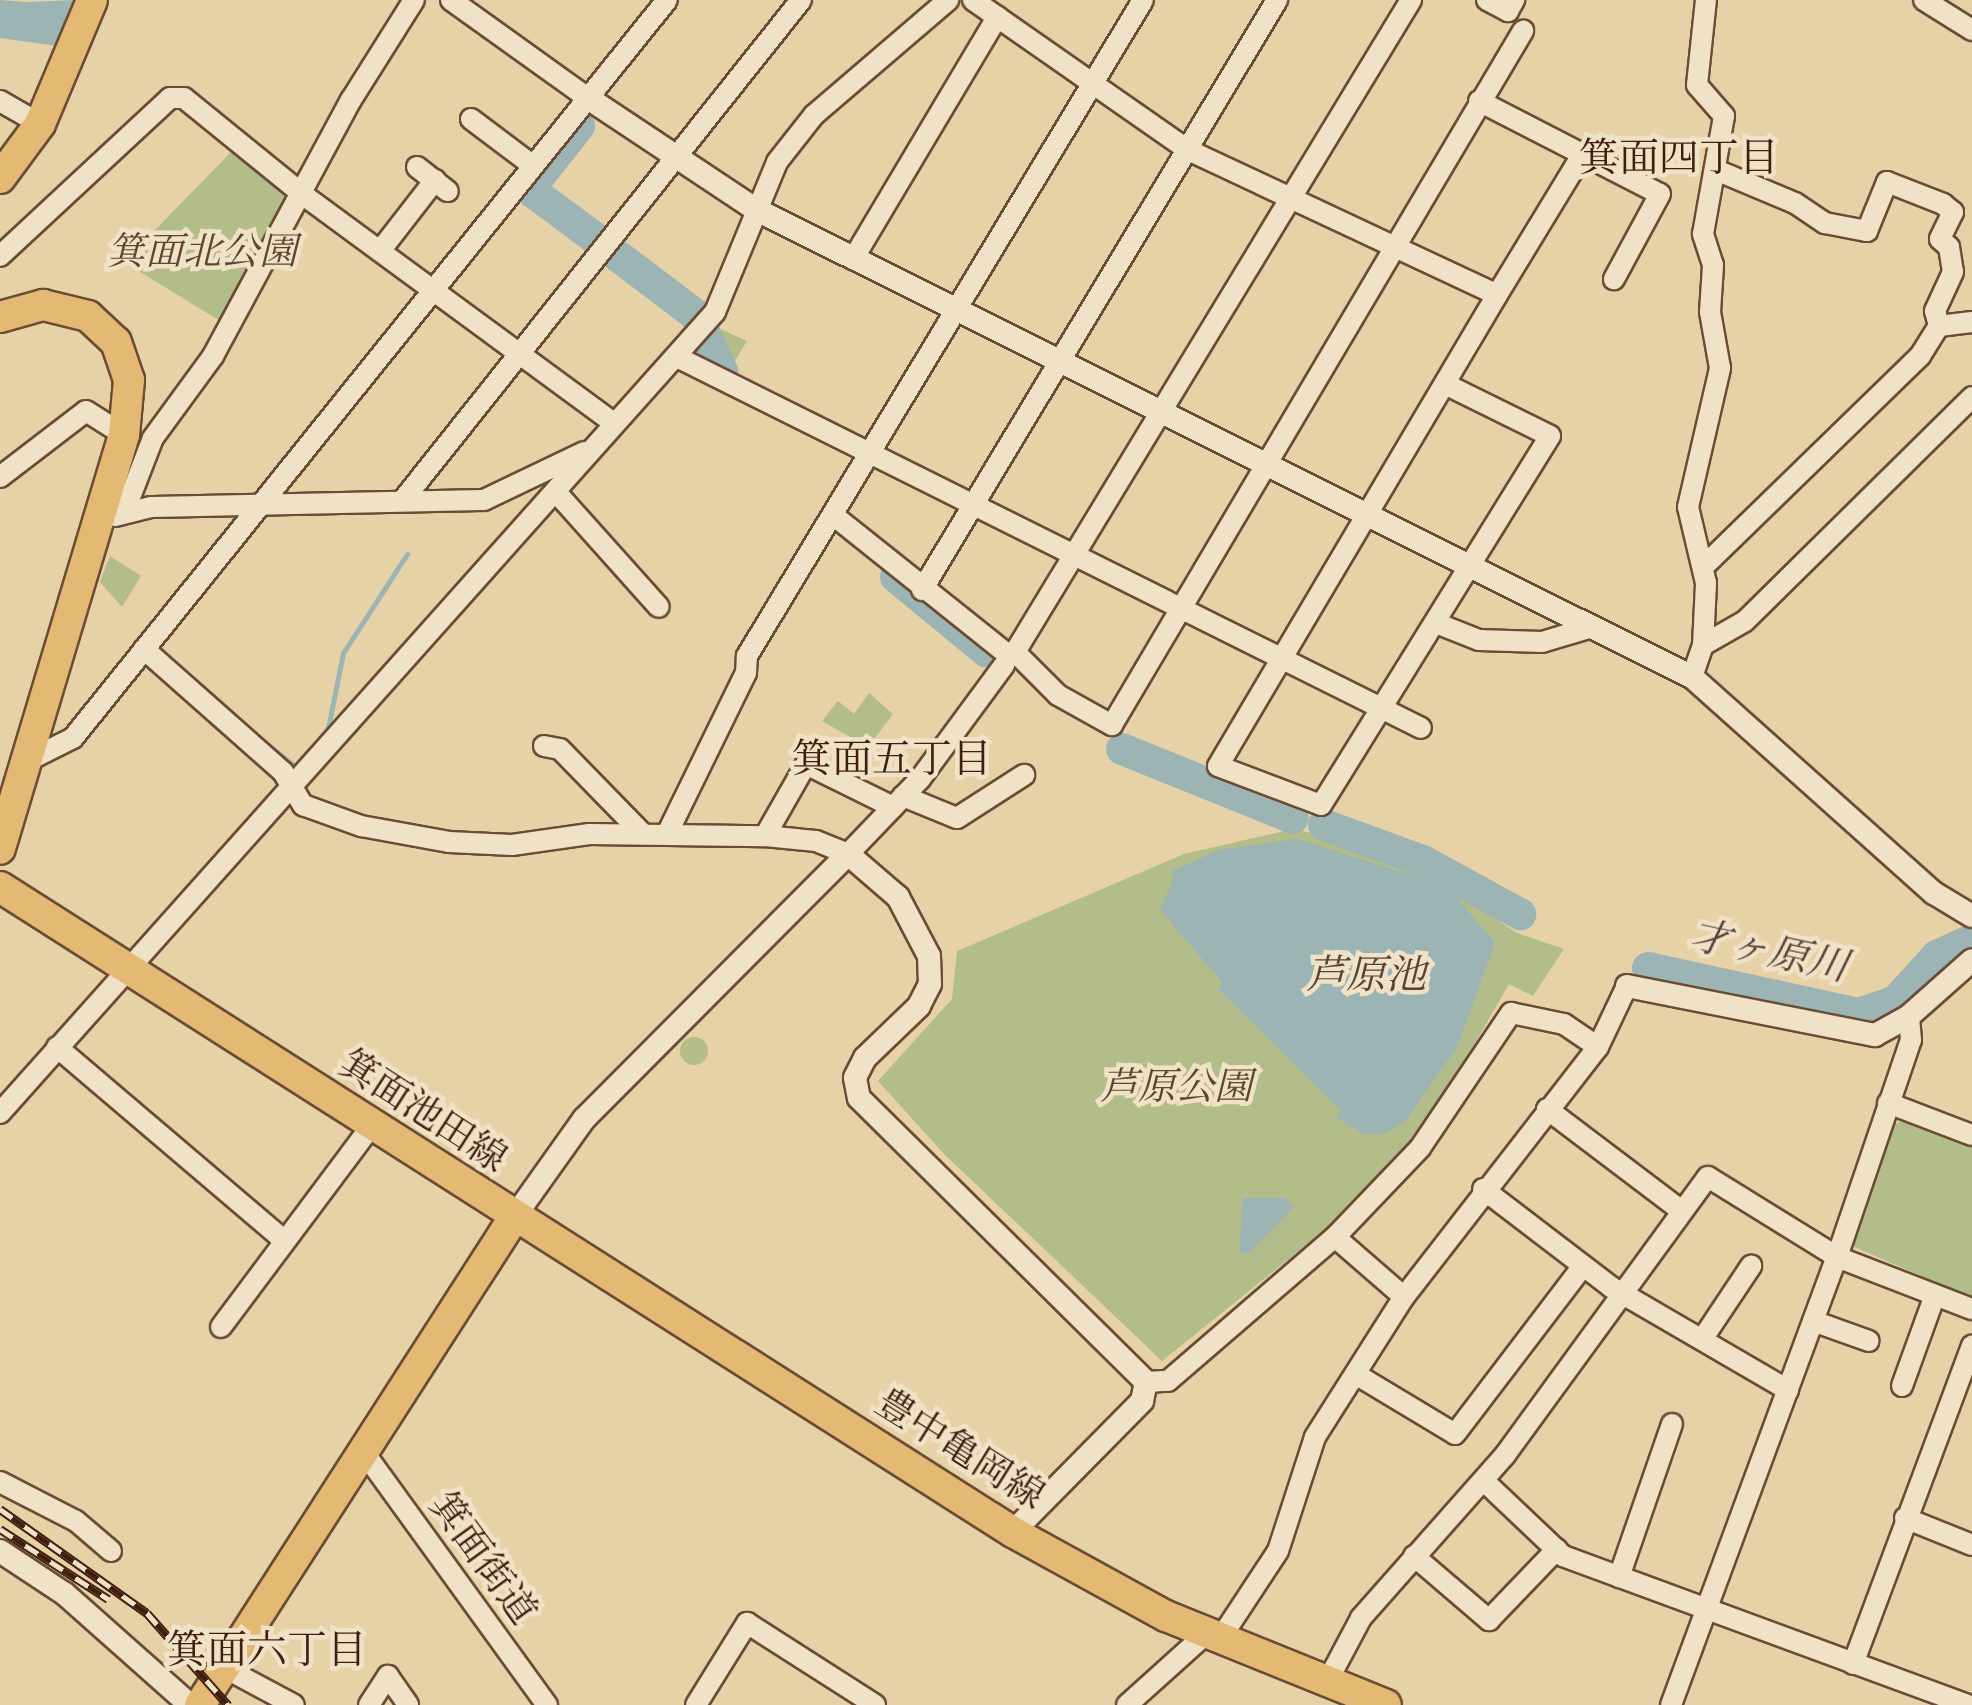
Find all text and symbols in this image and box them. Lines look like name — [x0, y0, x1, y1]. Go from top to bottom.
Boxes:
district label: 箕面四丁目 — [1579, 134, 1779, 182]
park label: 箕面北公園 — [107, 229, 297, 275]
district label: 箕面五丁目 — [792, 735, 992, 783]
water label: 才ヶ原川 — [1686, 911, 1852, 991]
water label: 芦原池 — [1306, 951, 1426, 999]
street label: 箕面池田線 — [331, 1040, 515, 1182]
park label: 芦原公園 — [1100, 1064, 1252, 1110]
street label: 豊中亀岡線 — [867, 1379, 1053, 1519]
street label: 箕面街道 — [420, 1483, 546, 1633]
district label: 箕面六丁目 — [167, 1626, 367, 1674]

